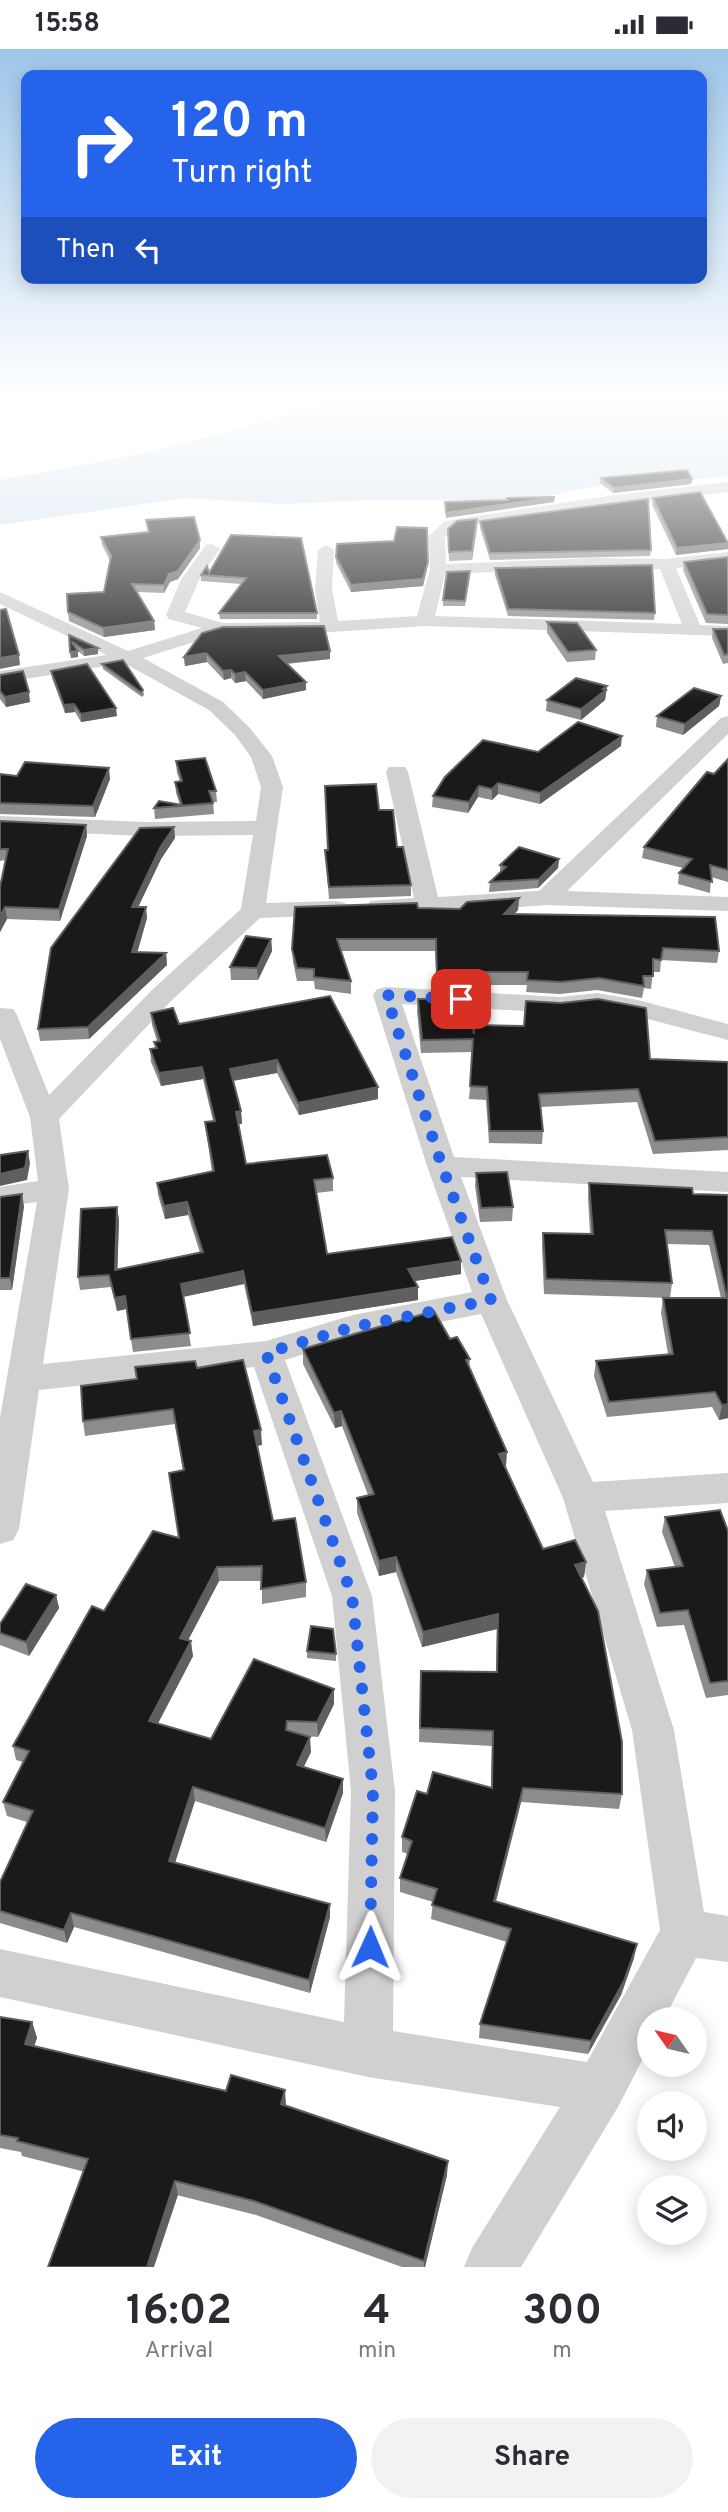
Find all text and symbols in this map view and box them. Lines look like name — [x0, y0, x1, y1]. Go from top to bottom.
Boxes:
text: 15:58 — [35, 8, 100, 41]
text: 120 m — [171, 93, 308, 155]
icon: right — [56, 98, 147, 189]
text: Turn right — [171, 154, 313, 194]
icon: left — [129, 231, 167, 269]
text: Then — [56, 234, 115, 267]
pin — [431, 969, 491, 1029]
icon: arrive — [442, 980, 480, 1018]
position arrow — [333, 1910, 407, 1984]
north arrow — [637, 2007, 707, 2077]
map controls — [637, 2007, 707, 2245]
button: sound — [637, 2091, 707, 2161]
button: layers — [637, 2175, 707, 2245]
text: 16:02 — [126, 2286, 232, 2339]
text: 4 — [364, 2286, 391, 2339]
text: 300 — [522, 2286, 602, 2339]
text: Arrival — [145, 2337, 213, 2366]
text: min — [358, 2337, 396, 2366]
text: m — [552, 2337, 572, 2366]
button: Exit — [35, 2418, 357, 2498]
button: Share — [371, 2418, 693, 2498]

